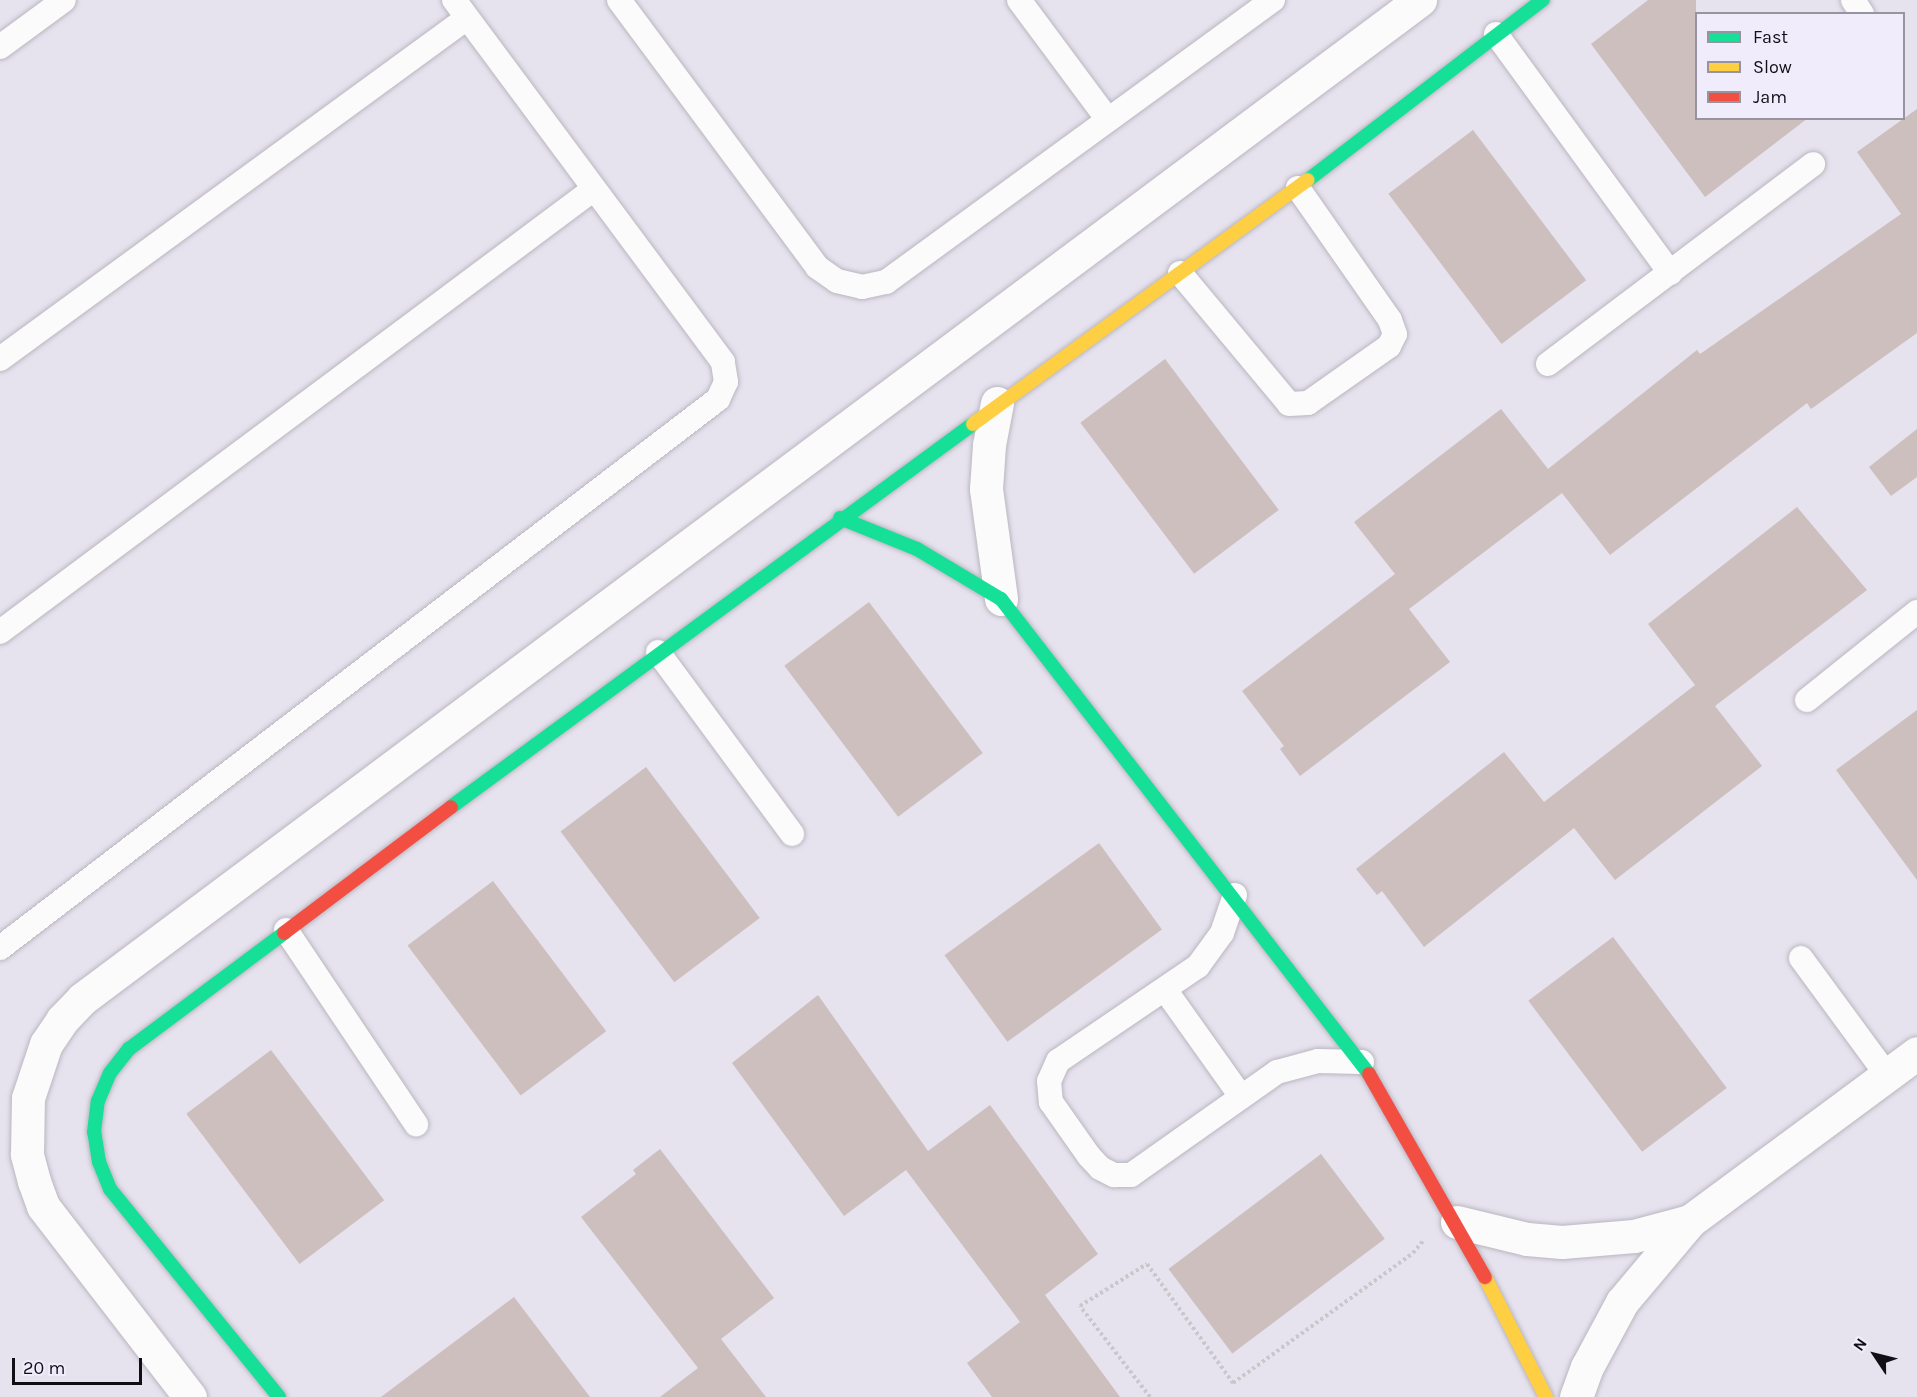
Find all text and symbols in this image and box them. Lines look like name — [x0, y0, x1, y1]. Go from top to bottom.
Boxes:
legend — [1695, 12, 1905, 120]
text: Fast — [1753, 26, 1788, 48]
text: Slow — [1753, 56, 1792, 78]
text: Jam — [1753, 86, 1787, 108]
north arrow — [1845, 1325, 1905, 1385]
text: N — [1849, 1334, 1871, 1355]
scale bar — [15, 1346, 146, 1384]
text: 20 m — [23, 1357, 65, 1379]

